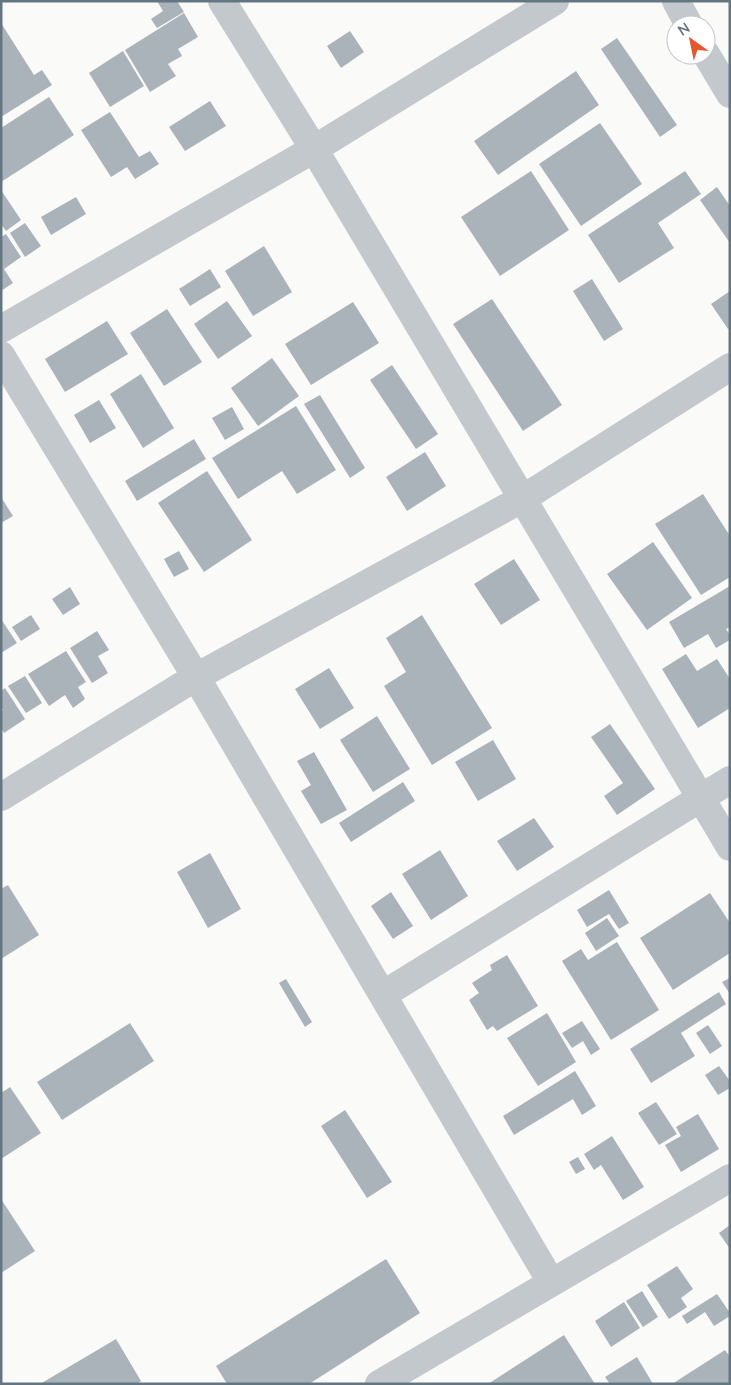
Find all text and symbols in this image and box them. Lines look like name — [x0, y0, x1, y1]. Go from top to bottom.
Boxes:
north arrow — [666, 15, 716, 65]
text: N — [674, 19, 693, 39]

